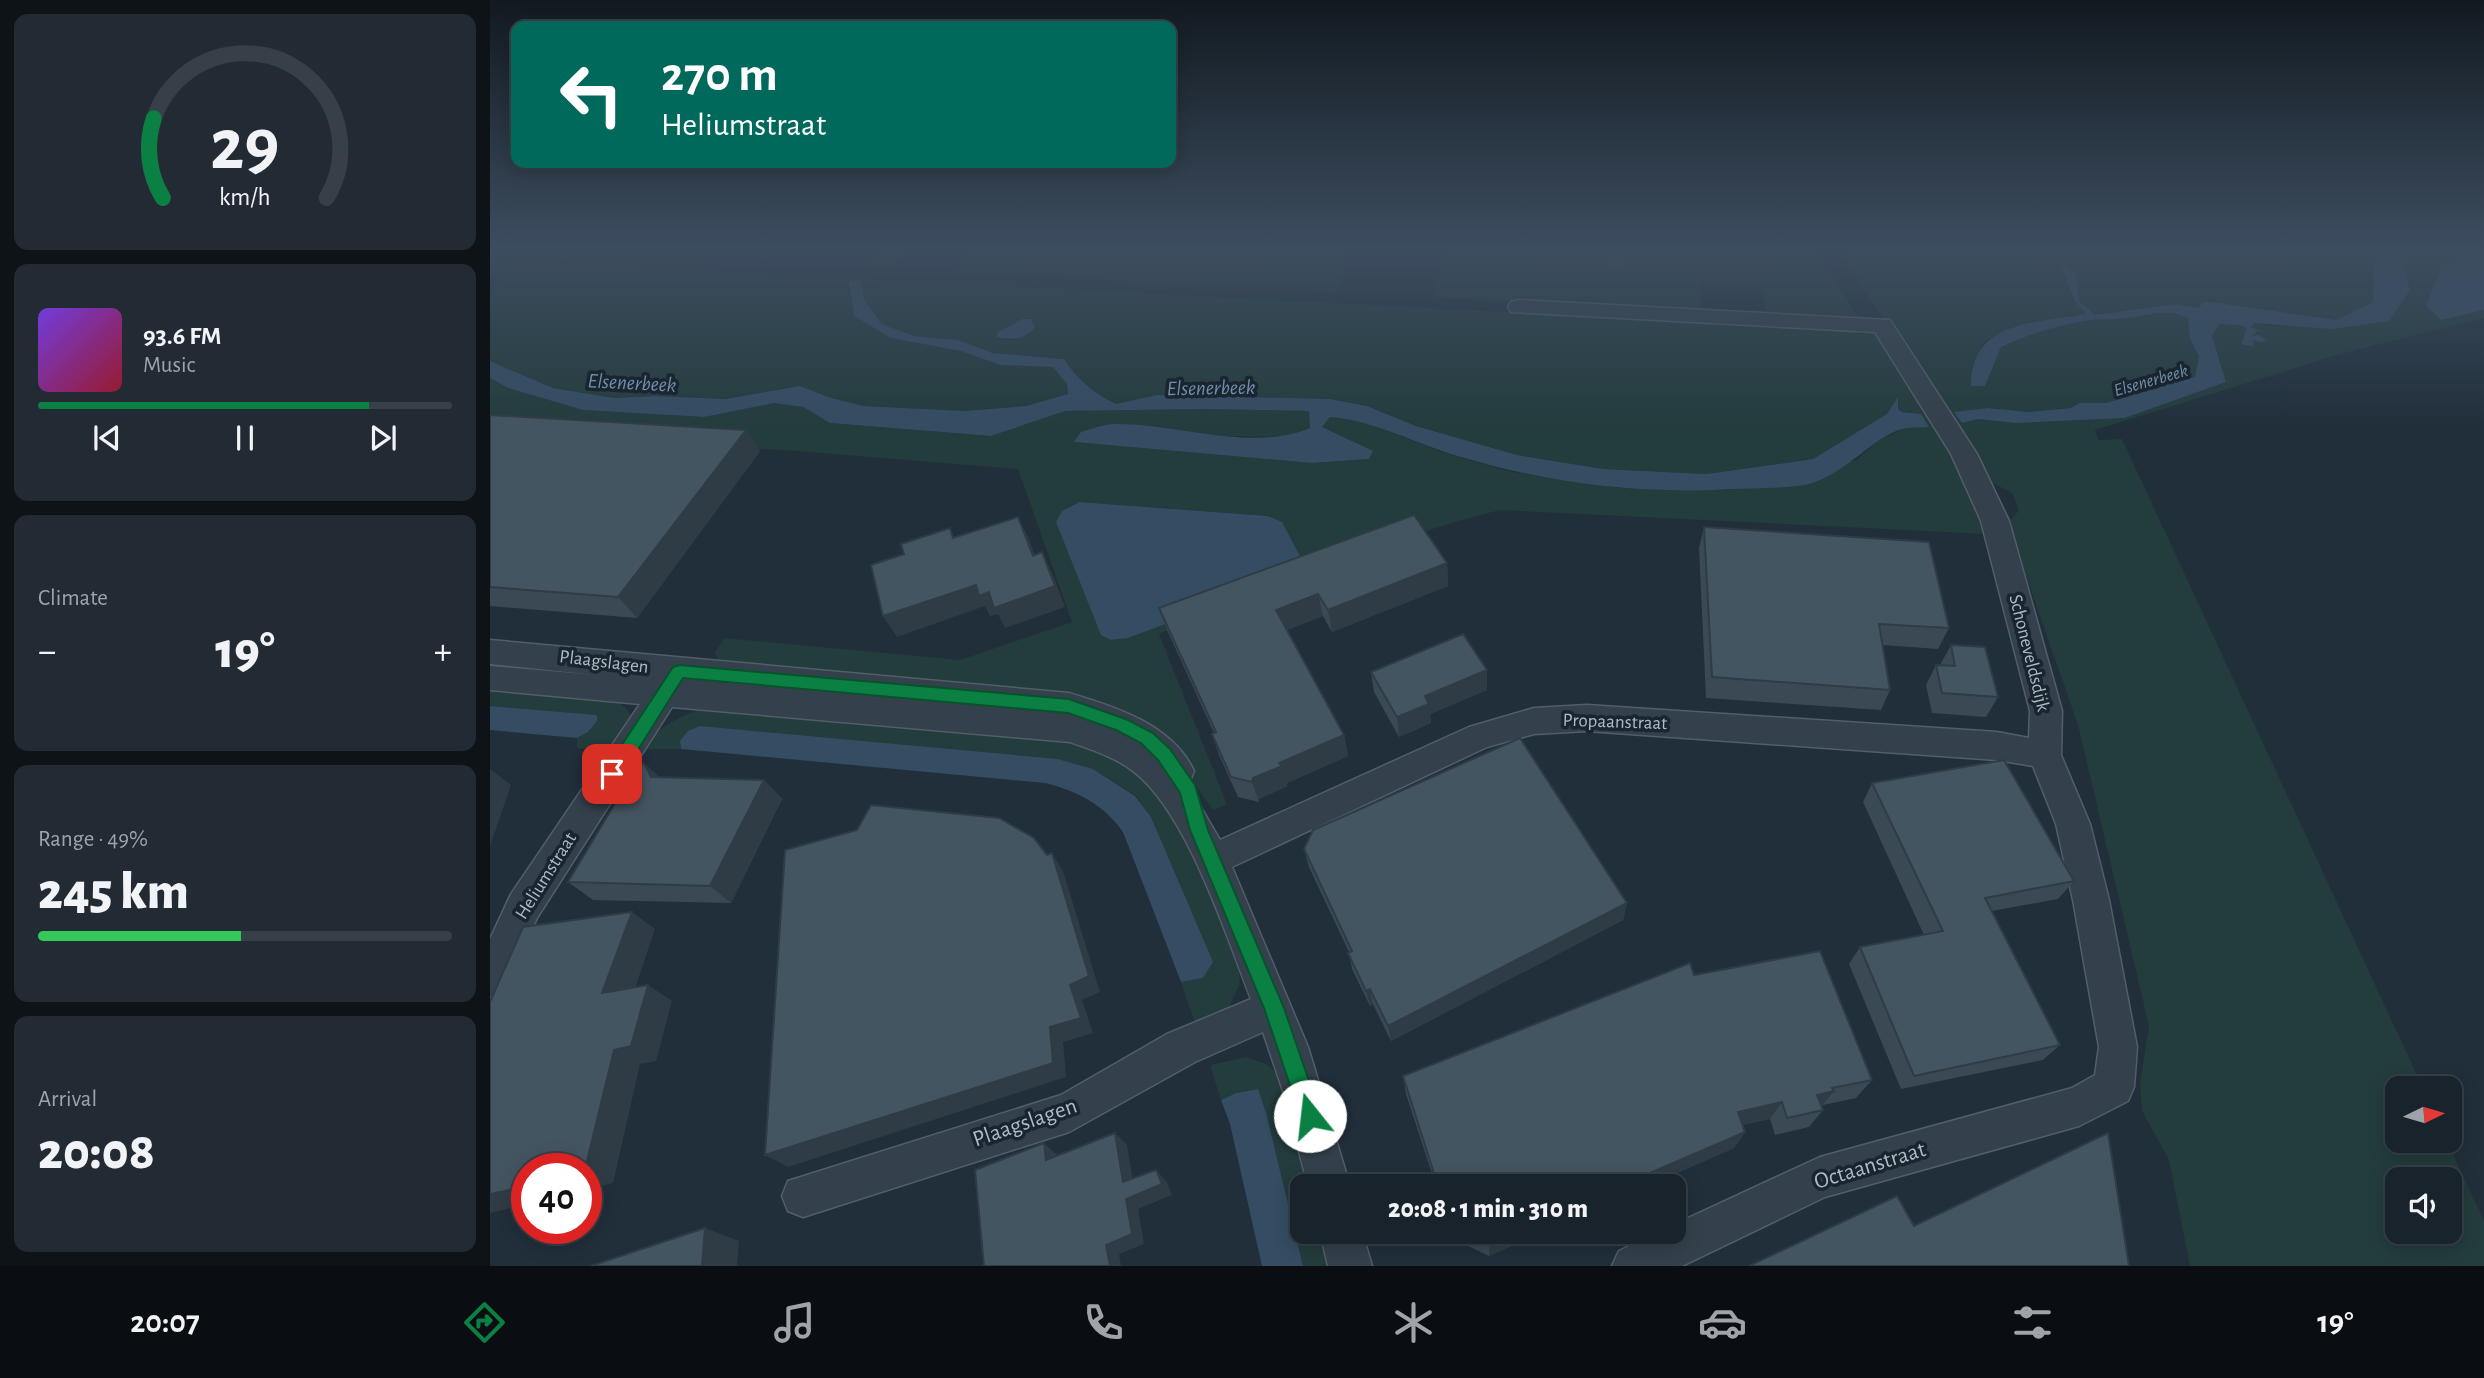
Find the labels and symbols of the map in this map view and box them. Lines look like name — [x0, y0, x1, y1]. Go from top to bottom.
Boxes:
water label: Elsenerbeek — [2112, 362, 2190, 400]
water label: Elsenerbeek — [587, 370, 677, 396]
water label: Elsenerbeek — [1166, 377, 1256, 399]
street label: Schoneveldsdijk — [2005, 593, 2053, 714]
street label: Plaagslagen — [558, 647, 650, 677]
street label: Propaanstraat — [1562, 711, 1668, 733]
pin — [582, 744, 642, 804]
street label: Heliumstraat — [512, 829, 580, 923]
north arrow — [2385, 1076, 2462, 1153]
position arrow — [1273, 1079, 1347, 1153]
street label: Plaagslagen — [970, 1094, 1080, 1152]
street label: Octaanstraat — [1811, 1138, 1929, 1194]
speed limit sign: 40 — [511, 1153, 602, 1244]

